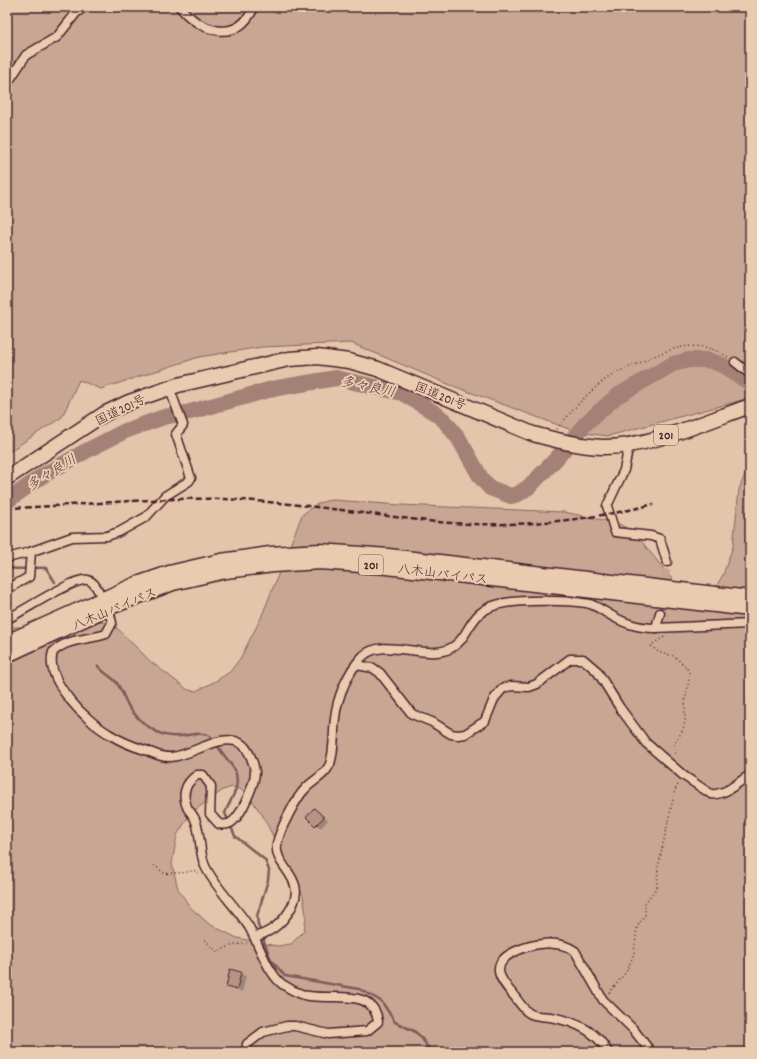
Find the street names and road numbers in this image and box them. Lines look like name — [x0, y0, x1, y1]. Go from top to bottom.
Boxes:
street label: 国道201号 — [411, 378, 469, 416]
street label: 国道201号 — [92, 391, 150, 432]
road number: 201 — [654, 425, 678, 445]
road number: 201 — [359, 555, 383, 575]
street label: 八木山バイパス — [397, 561, 489, 590]
street label: 八木山バイパス — [69, 584, 160, 637]

